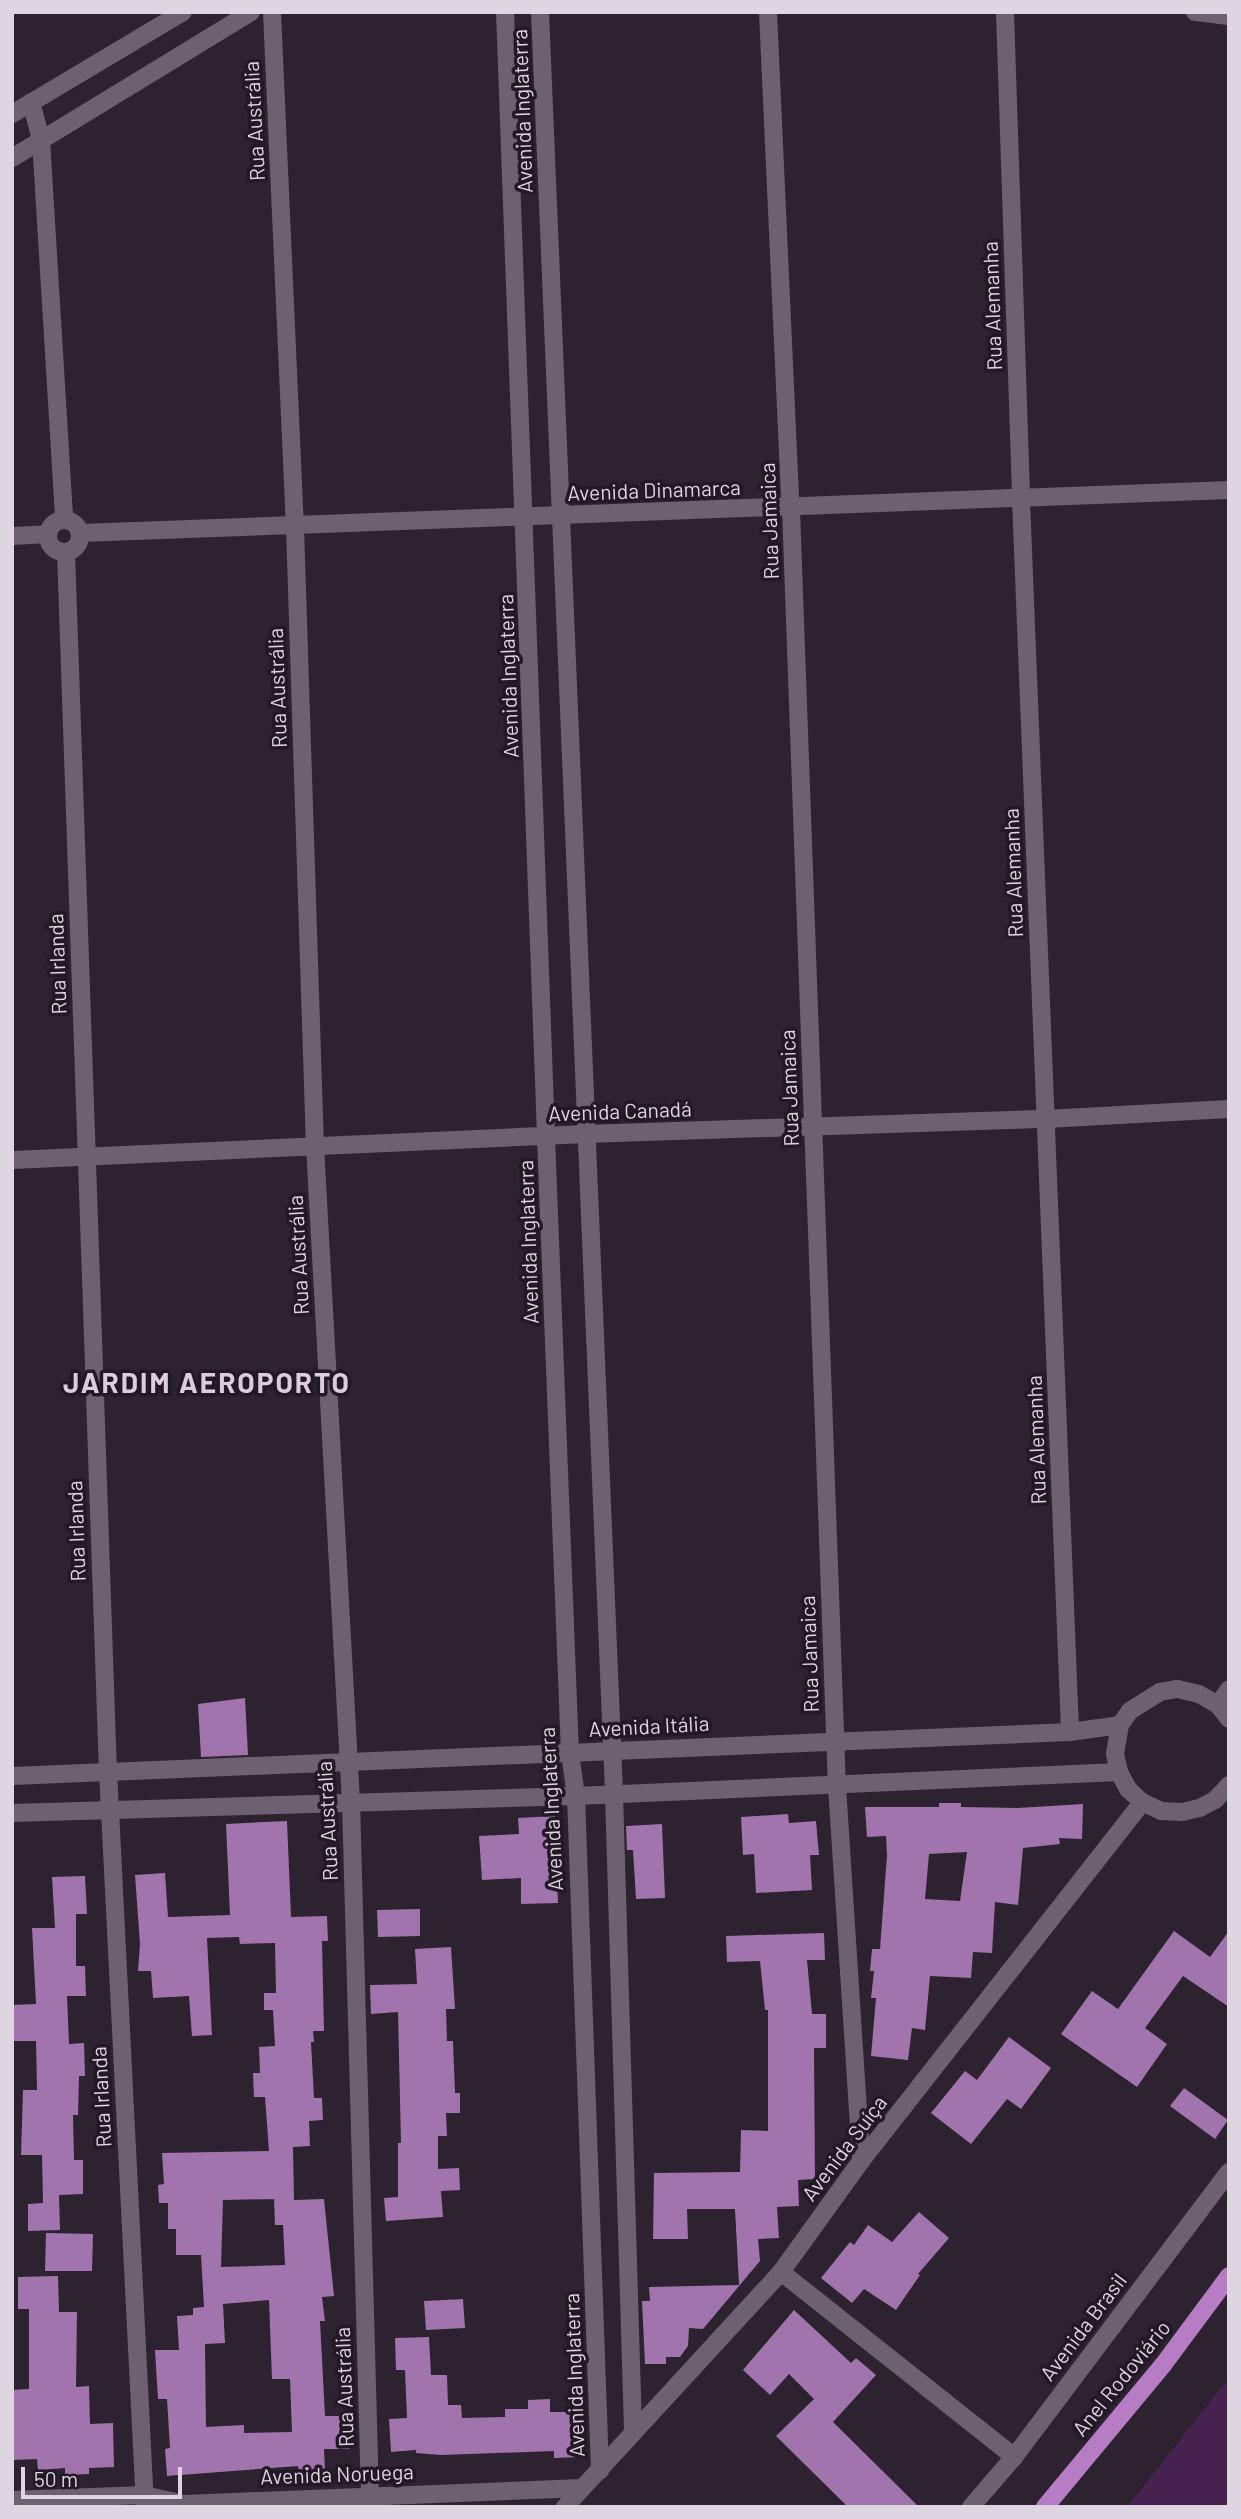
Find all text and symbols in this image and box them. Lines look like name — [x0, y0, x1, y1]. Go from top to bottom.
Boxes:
street label: Avenida Inglaterra — [507, 29, 537, 193]
street label: Rua Austrália — [238, 60, 270, 182]
street label: Rua Alemanha — [977, 241, 1007, 371]
street label: Rua Jamaica — [754, 462, 784, 580]
street label: Avenida Dinamarca — [567, 474, 741, 506]
street label: Avenida Inglaterra — [493, 594, 523, 758]
street label: Rua Austrália — [262, 628, 292, 748]
street label: Rua Alemanha — [998, 808, 1028, 938]
street label: Rua Irlanda — [43, 913, 71, 1015]
street label: Rua Jamaica — [774, 1029, 804, 1147]
street label: Avenida Canadá — [548, 1096, 692, 1126]
street label: Avenida Inglaterra — [513, 1160, 543, 1324]
street label: Rua Austrália — [282, 1194, 314, 1316]
district label: JARDIM AEROPORTO — [65, 1365, 349, 1399]
street label: Rua Alemanha — [1021, 1375, 1051, 1505]
street label: Rua Irlanda — [62, 1480, 90, 1582]
street label: Rua Jamaica — [794, 1595, 824, 1713]
street label: Avenida Itália — [588, 1710, 710, 1742]
street label: Avenida Inglaterra — [534, 1726, 568, 1892]
street label: Rua Austrália — [311, 1760, 343, 1882]
street label: Rua Irlanda — [86, 2046, 116, 2148]
street label: Avenida Suíça — [796, 2090, 892, 2206]
street label: Avenida Brasil — [1034, 2268, 1132, 2386]
street label: Avenida Inglaterra — [559, 2293, 589, 2457]
street label: Anel Rodoviário — [1067, 2315, 1175, 2441]
street label: Rua Austrália — [329, 2327, 359, 2447]
scale bar — [24, 2452, 186, 2496]
street label: Avenida Noruega — [260, 2459, 414, 2489]
text: 50 m — [34, 2466, 78, 2491]

